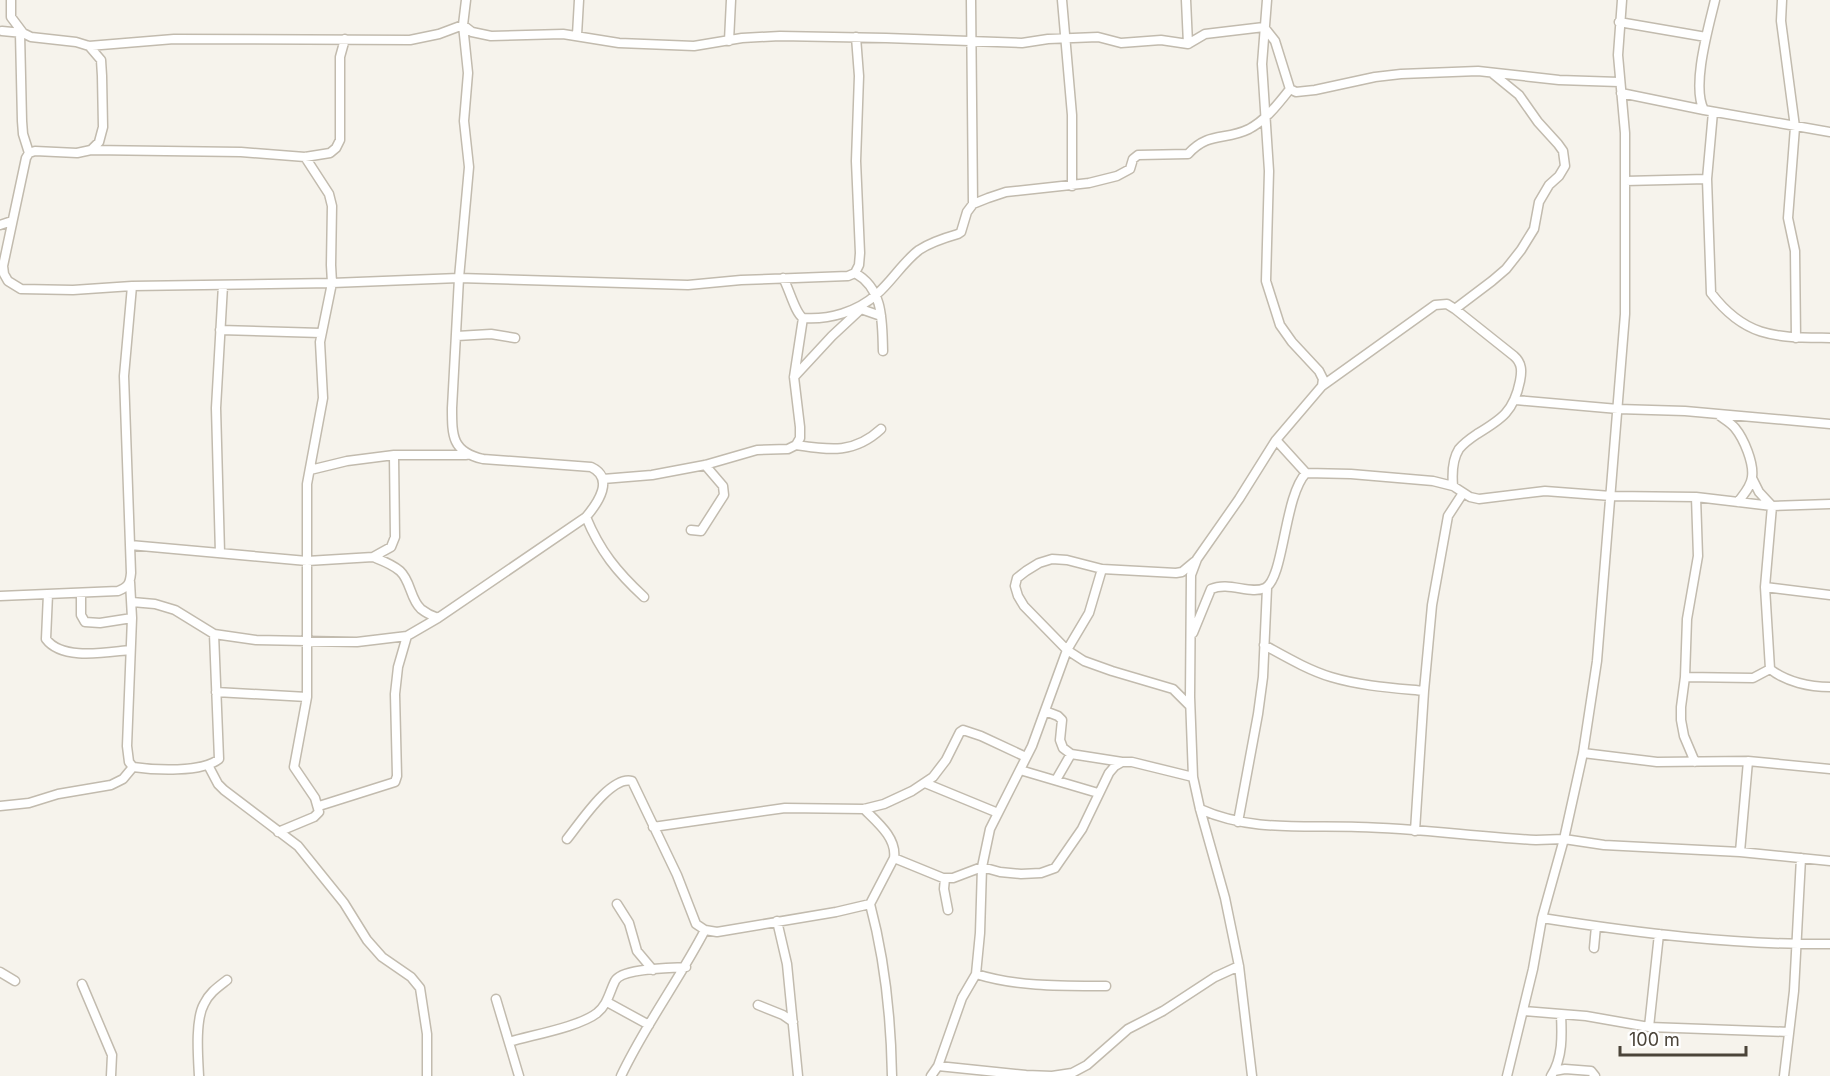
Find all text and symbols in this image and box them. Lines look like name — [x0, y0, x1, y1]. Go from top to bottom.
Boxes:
scale bar — [1620, 1019, 1746, 1057]
text: 100 m — [1629, 1029, 1680, 1050]

